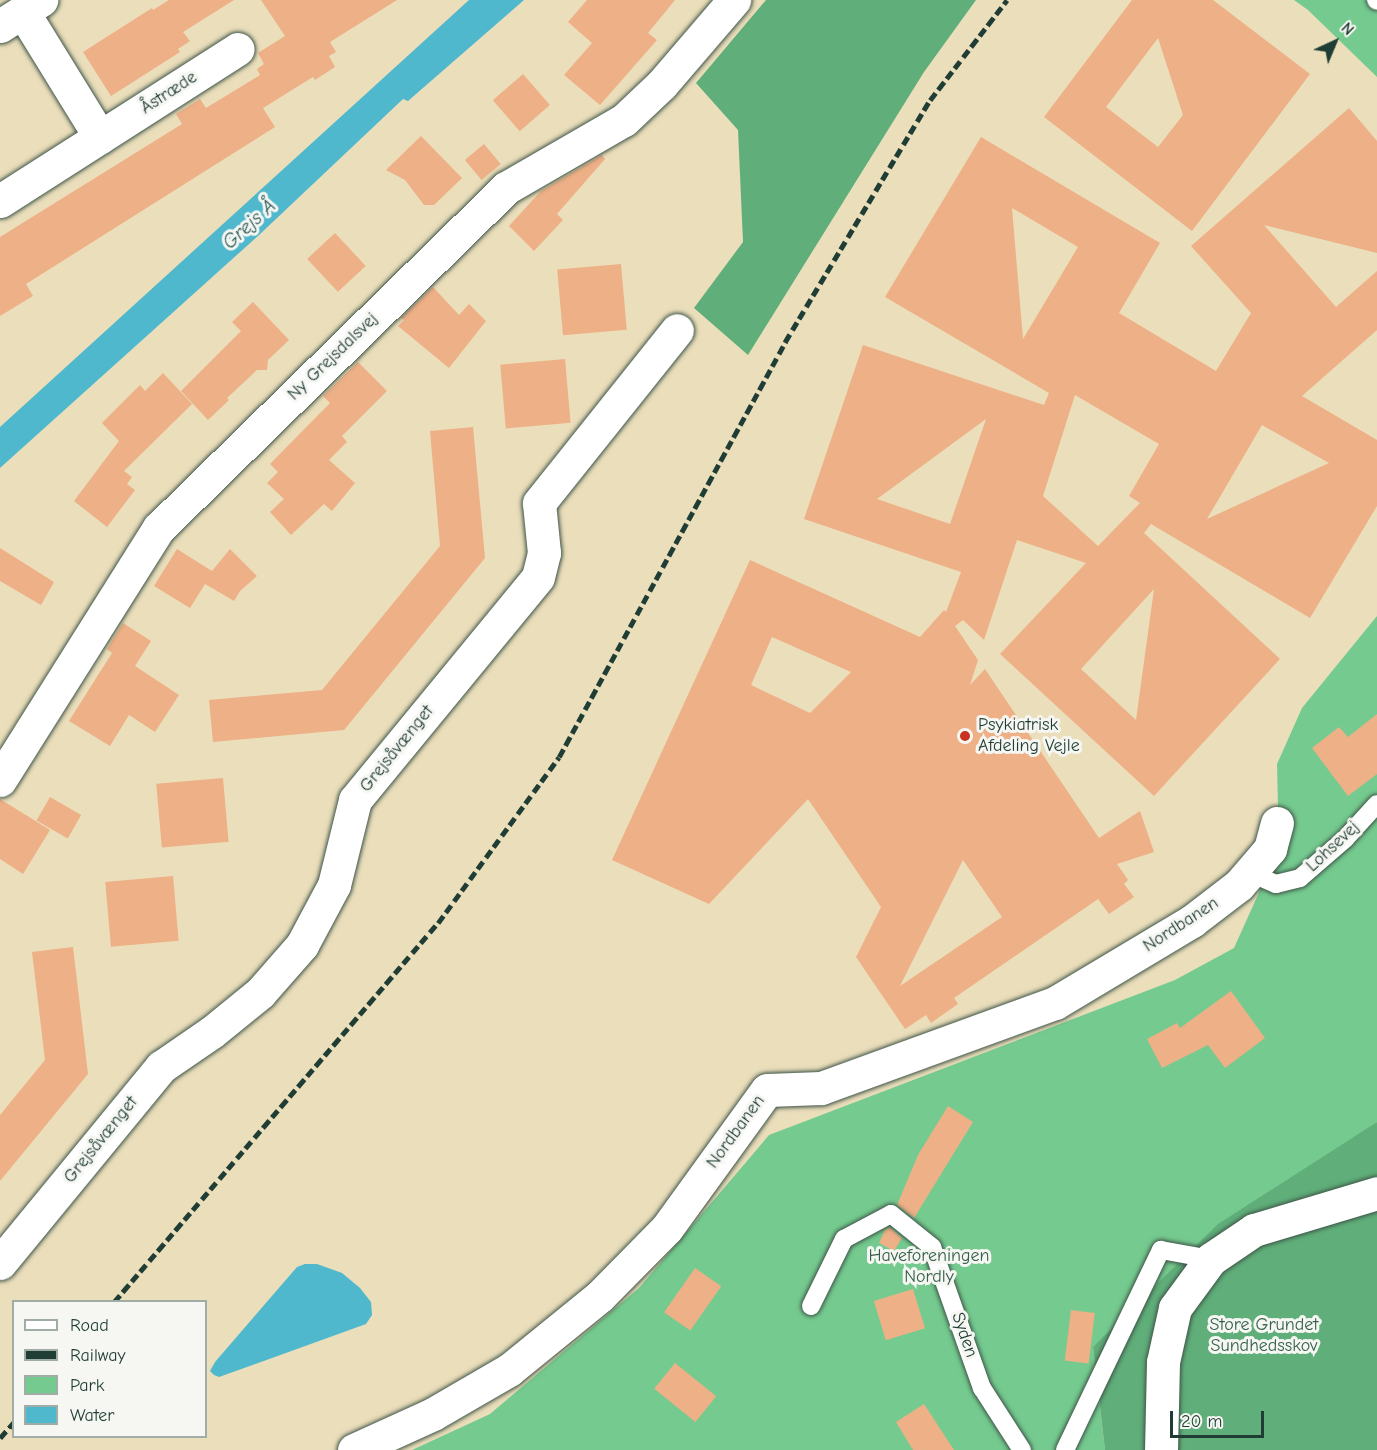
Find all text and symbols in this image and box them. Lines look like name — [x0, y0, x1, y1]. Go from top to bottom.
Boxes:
north arrow — [1305, 12, 1365, 72]
text: N — [1337, 19, 1358, 39]
street label: Åstræde — [137, 67, 201, 119]
water label: Grejs Å — [217, 194, 281, 254]
street label: Ny Grejsdalsvej — [283, 309, 383, 405]
street label: Grejsåvænget — [355, 701, 439, 797]
place label: Psykiatrisk Afdeling Vejle — [978, 715, 1080, 758]
marker: Psykiatrisk Afdeling Vejle — [956, 727, 974, 745]
street label: Lohsevej — [1302, 817, 1364, 877]
street label: Nordbanen — [1139, 893, 1223, 957]
street label: Nordbanen — [702, 1091, 770, 1173]
street label: Grejsåvænget — [59, 1092, 143, 1188]
park label: Haveforeningen Nordly — [868, 1246, 990, 1288]
legend — [12, 1300, 207, 1438]
street label: Syden — [946, 1310, 982, 1360]
text: Road — [70, 1315, 109, 1336]
park label: Store Grundet Sundhedsskov — [1210, 1315, 1318, 1358]
text: Railway — [70, 1345, 126, 1366]
text: Park — [70, 1375, 104, 1396]
scale bar — [1173, 1399, 1268, 1437]
text: Water — [70, 1405, 114, 1426]
text: 20 m — [1181, 1411, 1222, 1432]

